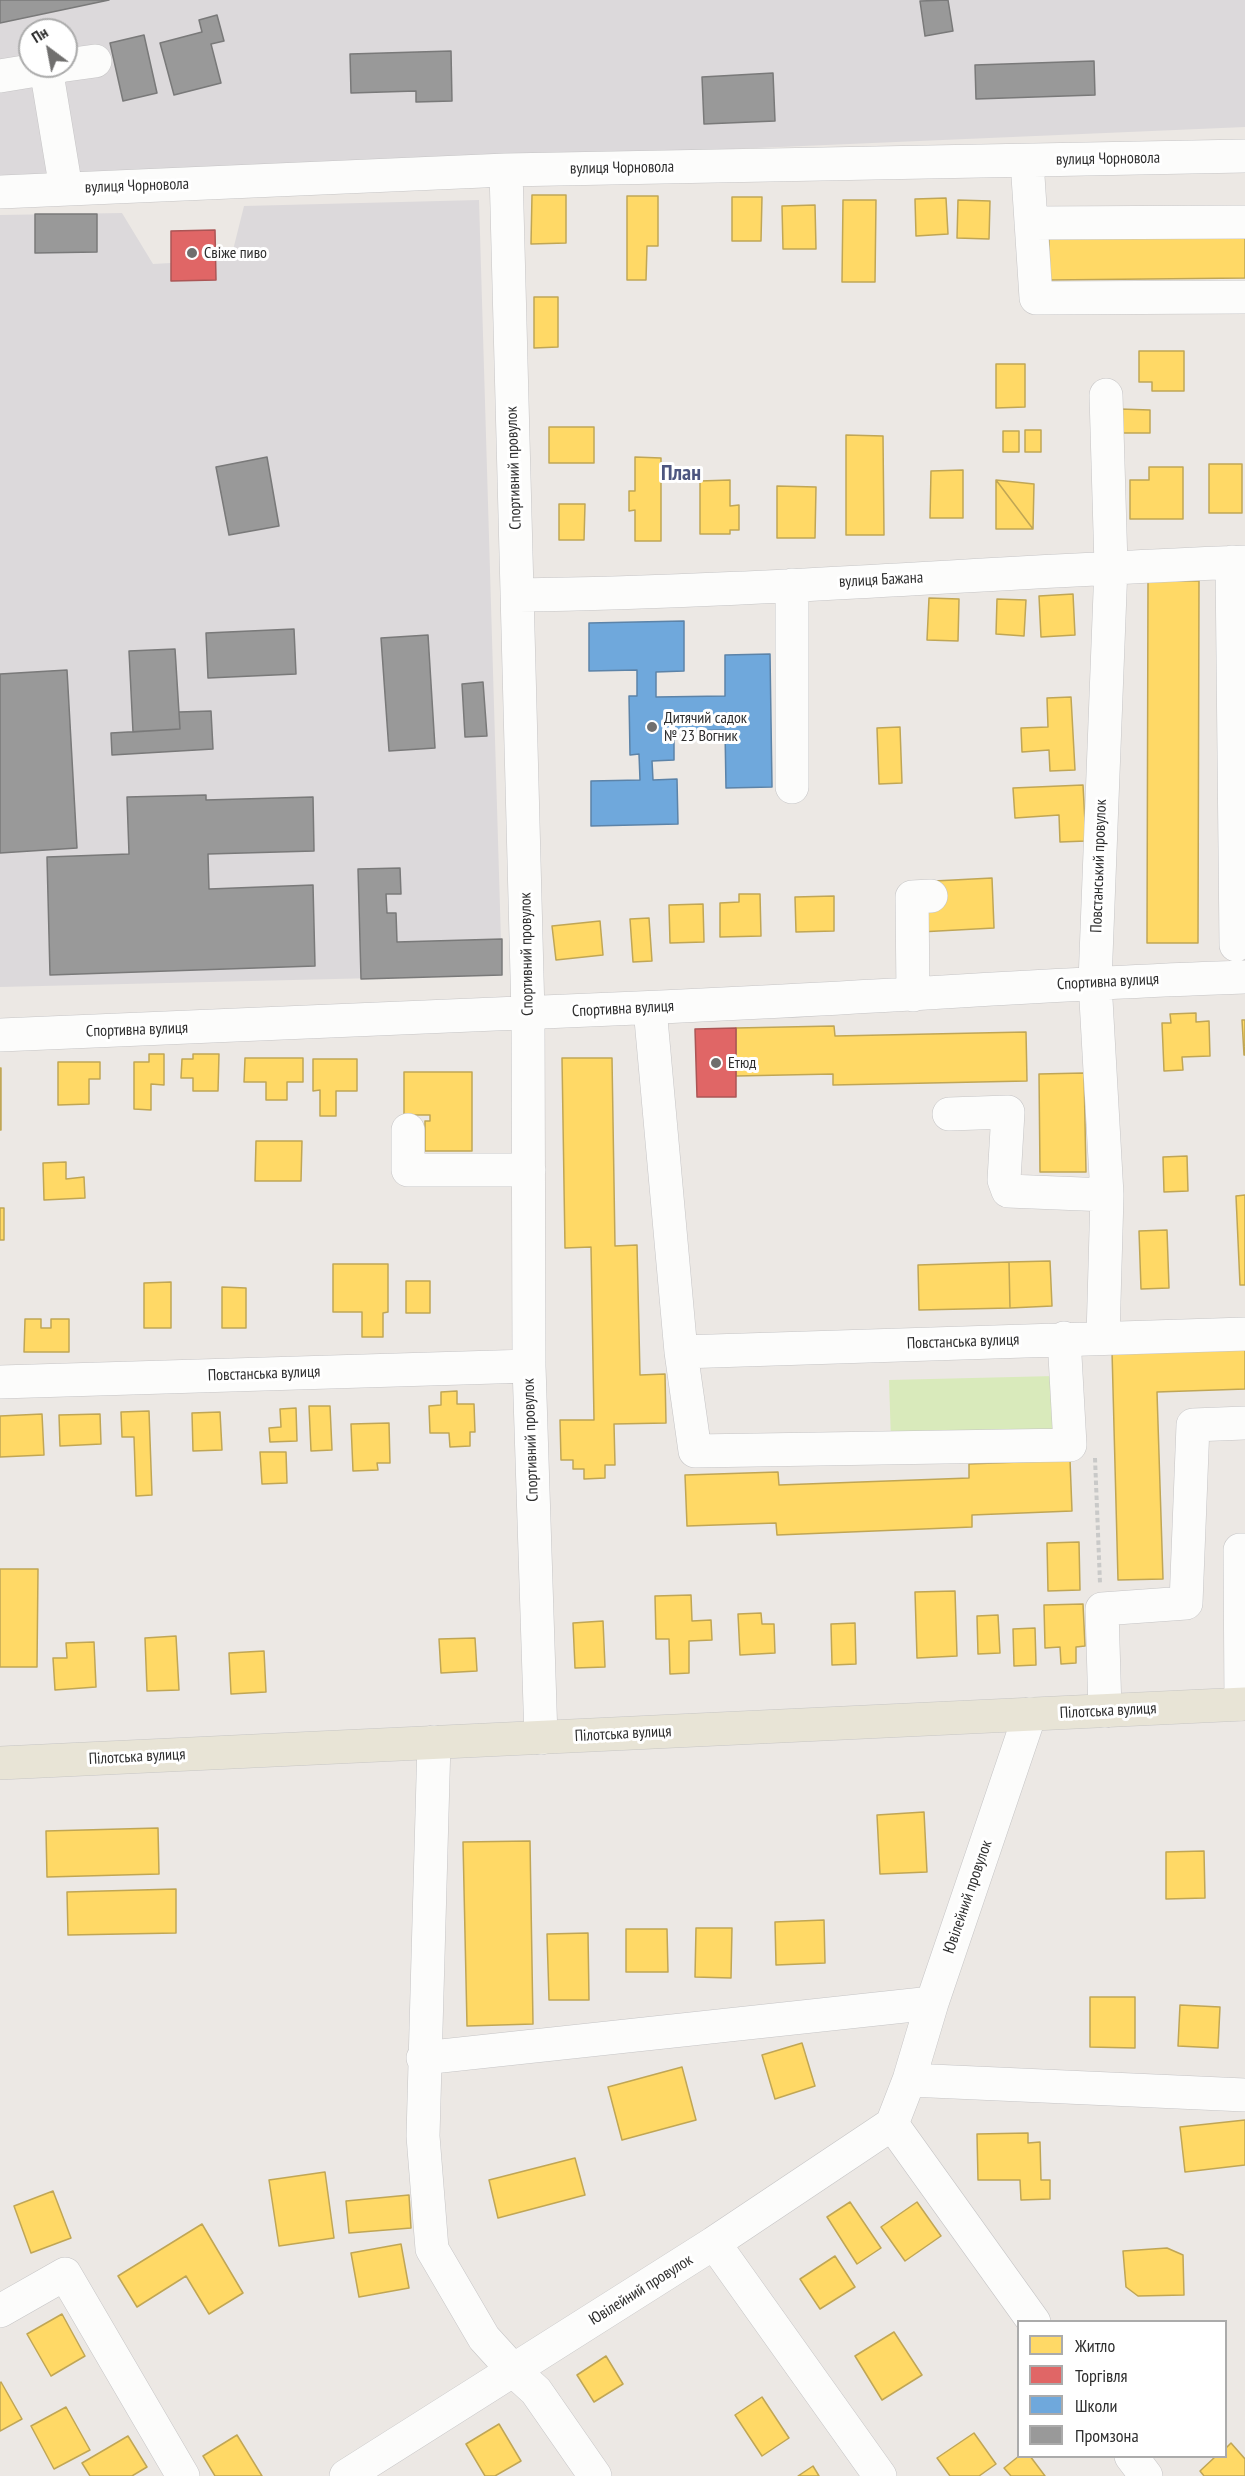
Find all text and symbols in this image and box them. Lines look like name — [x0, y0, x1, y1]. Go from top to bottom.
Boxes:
north arrow — [18, 18, 78, 78]
text: Пн — [28, 22, 51, 47]
street label: вулиця Чорновола — [1056, 148, 1160, 170]
street label: вулиця Чорновола — [570, 157, 674, 179]
street label: вулиця Чорновола — [85, 175, 189, 197]
place label: Свіже пиво — [204, 243, 267, 263]
marker: Свіже пиво — [185, 246, 199, 260]
street label: Спортивний провулок — [502, 406, 526, 530]
district label: План — [661, 461, 701, 487]
street label: вулиця Бажана — [838, 568, 924, 592]
place label: Дитячий садок № 23 Вогник — [664, 708, 747, 746]
marker: Дитячий садок № 23 Вогник — [645, 720, 659, 734]
street label: Повстанський провулок — [1087, 799, 1111, 933]
street label: Спортивний провулок — [516, 892, 538, 1016]
street label: Спортивна вулиця — [1056, 970, 1160, 994]
street label: Спортивна вулиця — [571, 997, 675, 1021]
street label: Спортивна вулиця — [86, 1019, 188, 1041]
place label: Етюд — [728, 1053, 756, 1073]
marker: Етюд — [709, 1056, 723, 1070]
street label: Повстанська вулиця — [906, 1330, 1020, 1354]
street label: Повстанська вулиця — [207, 1362, 321, 1386]
street label: Спортивний провулок — [519, 1378, 543, 1502]
street label: Пілотська вулиця — [1059, 1699, 1157, 1723]
street label: Пілотська вулиця — [574, 1722, 672, 1746]
street label: Пілотська вулиця — [88, 1745, 186, 1769]
street label: Ювілейний провулок — [940, 1838, 996, 1956]
street label: Ювілейний провулок — [586, 2250, 696, 2330]
legend — [1017, 2320, 1227, 2458]
text: Житло — [1075, 2334, 1115, 2357]
text: Торгівля — [1075, 2364, 1128, 2387]
text: Школи — [1075, 2394, 1117, 2417]
text: Промзона — [1075, 2424, 1139, 2447]

